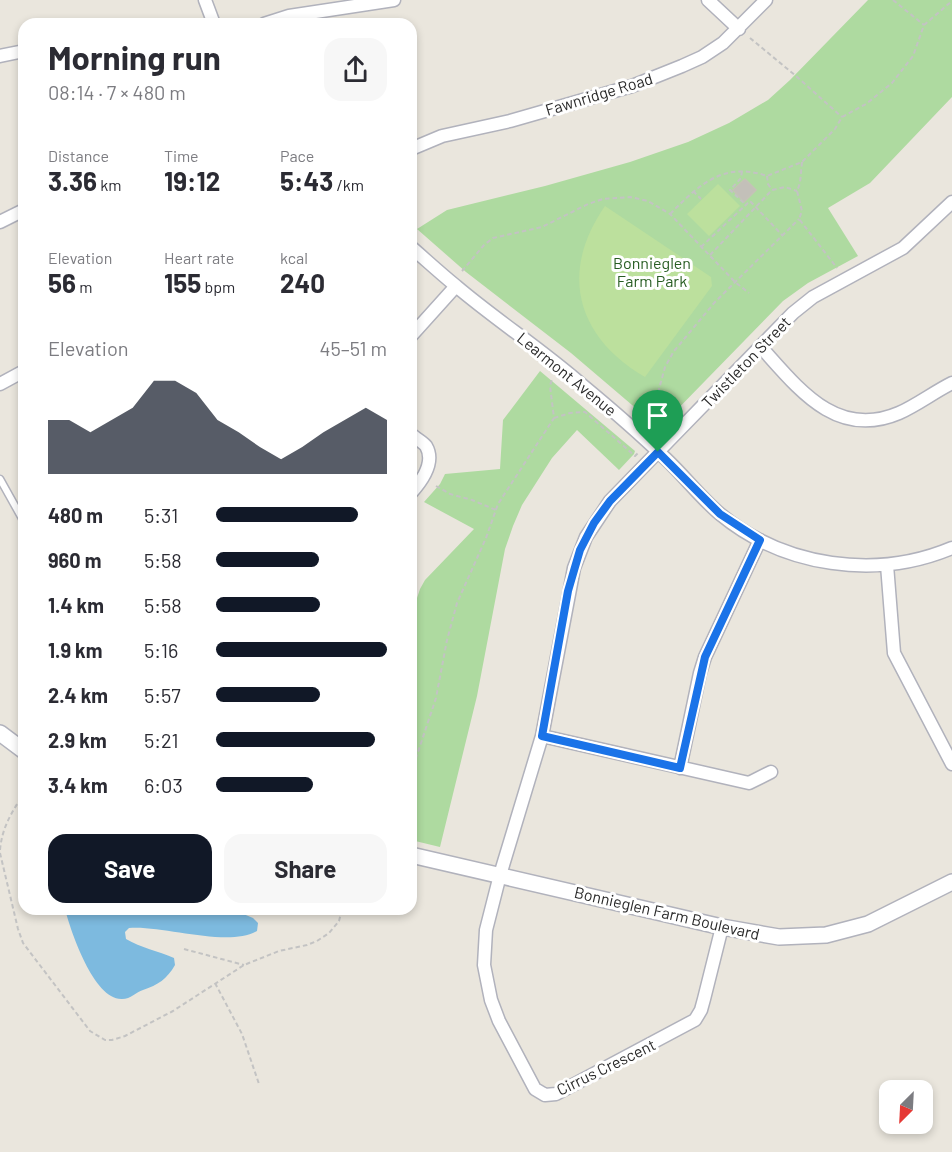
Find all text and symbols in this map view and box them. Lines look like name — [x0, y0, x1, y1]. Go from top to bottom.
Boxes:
text: Morning run — [48, 37, 221, 77]
button: share — [324, 38, 387, 101]
street label: Fawnridge Road — [543, 68, 655, 119]
text: 08:14 · 7 × 480 m — [48, 80, 186, 104]
text: Distance — [48, 146, 109, 165]
text: Time — [164, 146, 199, 165]
text: Pace — [280, 146, 314, 165]
text: 3.36 — [48, 165, 97, 196]
text: 19:12 — [164, 165, 220, 196]
text: 5:43 — [280, 165, 333, 196]
text: km — [97, 175, 122, 194]
text: /km — [333, 175, 364, 194]
text: Elevation — [48, 248, 112, 267]
text: Heart rate — [164, 248, 234, 267]
text: kcal — [280, 248, 308, 267]
park label: Bonnieglen Farm Park — [613, 253, 691, 290]
text: 56 — [48, 267, 76, 298]
text: 155 — [164, 267, 201, 298]
text: 240 — [280, 267, 325, 298]
text: m — [76, 277, 92, 296]
text: bpm — [201, 277, 235, 296]
street label: Twistleton Street — [697, 312, 794, 411]
street label: Learmont Avenue — [514, 328, 621, 419]
text: Elevation — [48, 336, 129, 360]
text: 45–51 m — [319, 336, 387, 360]
pin — [632, 390, 683, 452]
icon: arrive — [641, 399, 674, 432]
text: 480 m — [48, 503, 103, 527]
text: 5:31 — [144, 503, 178, 527]
text: 960 m — [48, 548, 101, 572]
text: 5:58 — [144, 548, 182, 572]
text: 1.4 km — [48, 593, 104, 617]
text: 5:58 — [144, 593, 182, 617]
text: 1.9 km — [48, 638, 102, 662]
text: 5:16 — [144, 638, 178, 662]
text: 2.4 km — [48, 683, 108, 707]
text: 5:57 — [144, 683, 181, 707]
text: 2.9 km — [48, 728, 107, 752]
text: 5:21 — [144, 728, 179, 752]
text: 3.4 km — [48, 773, 108, 797]
text: 6:03 — [144, 773, 183, 797]
button: Save — [48, 834, 212, 903]
button: Share — [224, 834, 387, 903]
street label: Bonnieglen Farm Boulevard — [573, 882, 762, 943]
street label: Cirrus Crescent — [553, 1034, 658, 1099]
north arrow — [879, 1080, 933, 1134]
map controls — [879, 1080, 933, 1134]

